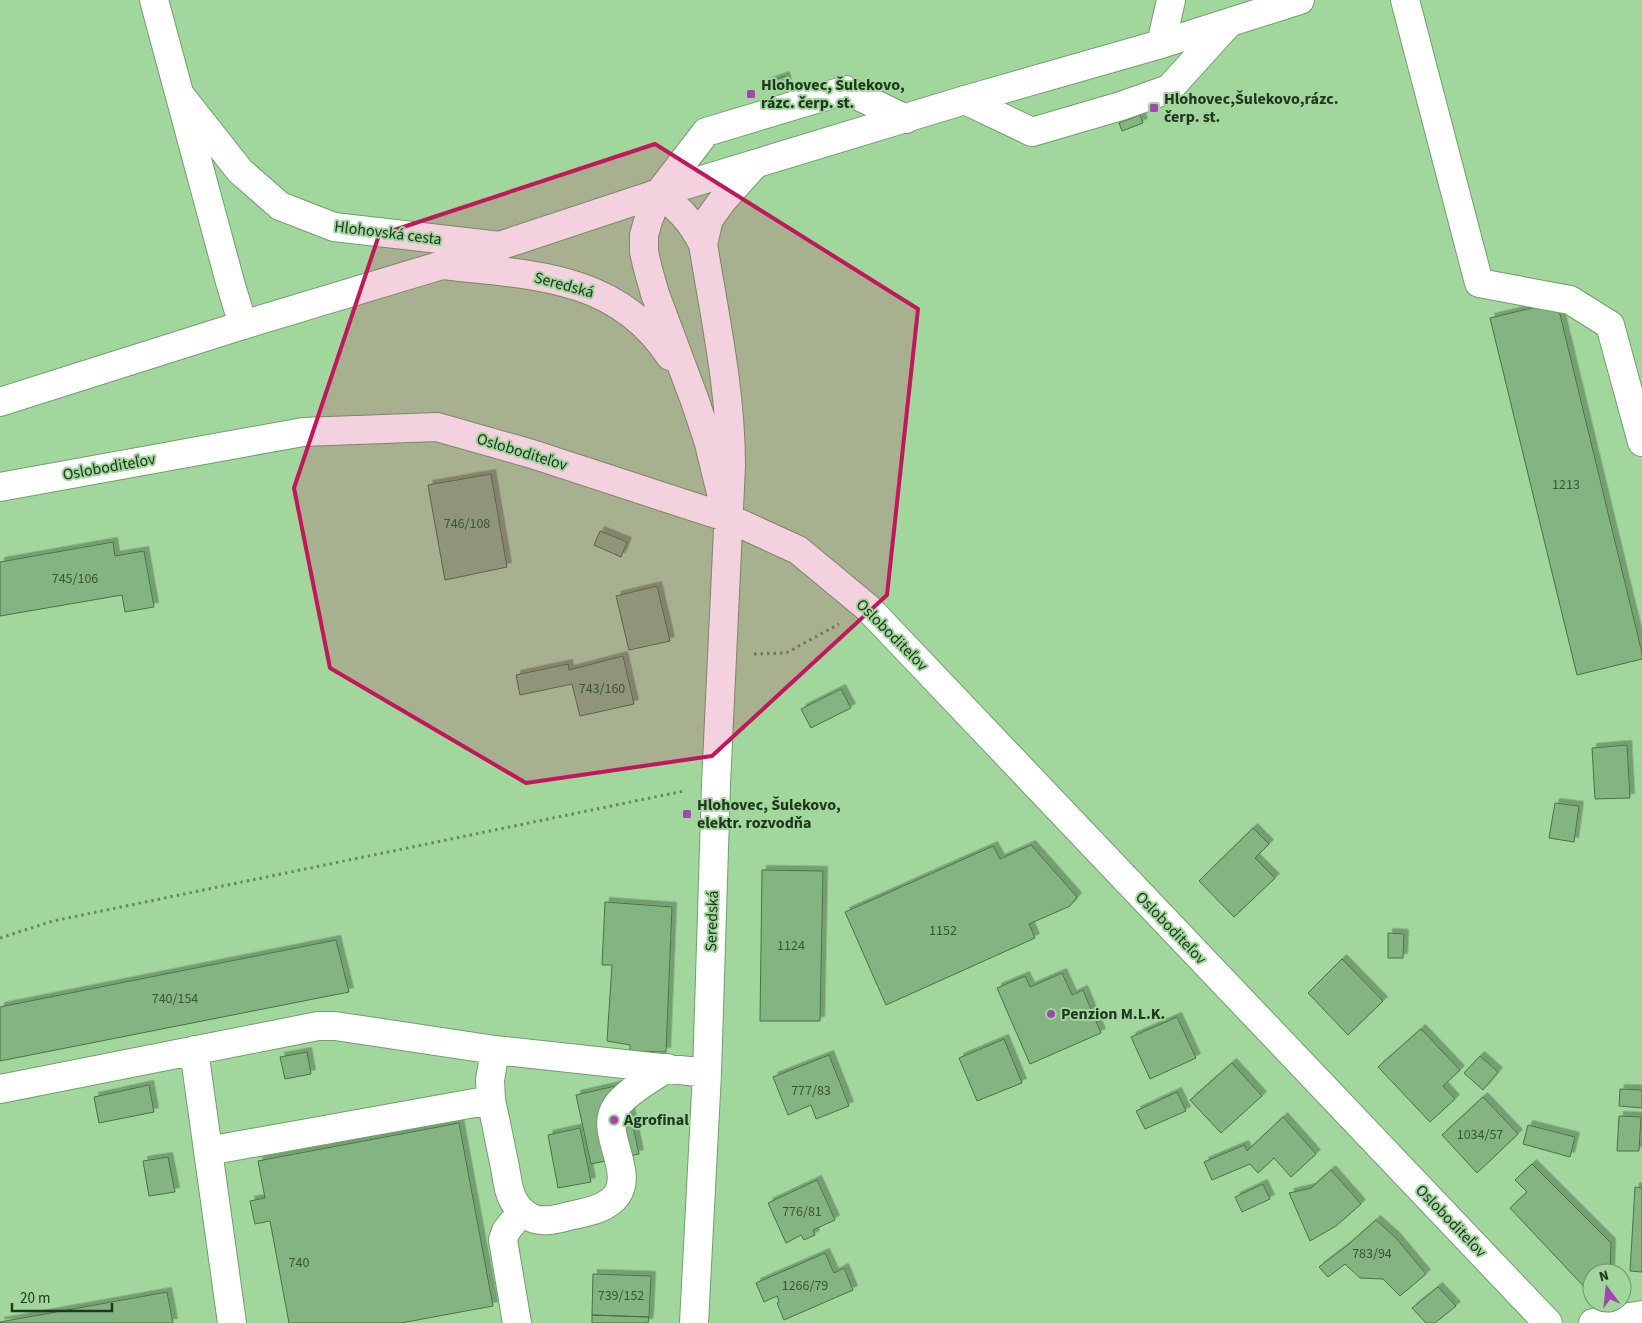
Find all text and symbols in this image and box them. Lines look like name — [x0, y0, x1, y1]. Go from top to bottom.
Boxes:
place label: Hlohovec, Šulekovo, rázc. čerp. st. — [761, 74, 905, 114]
marker: Hlohovec, Šulekovo, rázc. čerp. st. — [745, 88, 757, 100]
place label: Hlohovec,Šulekovo,rázc. čerp. st. — [1164, 88, 1338, 128]
marker: Hlohovec,Šulekovo,rázc. čerp. st. — [1148, 102, 1160, 114]
street label: Hlohovská cesta — [333, 215, 443, 251]
street label: Seredská — [532, 266, 596, 304]
street label: Osloboditeľov — [474, 428, 571, 476]
street label: Osloboditeľov — [61, 448, 158, 486]
house number: 1213 — [1552, 475, 1580, 495]
house number: 746/108 — [444, 514, 490, 534]
house number: 745/106 — [52, 569, 98, 589]
street label: Osloboditeľov — [851, 594, 933, 676]
house number: 743/160 — [579, 679, 625, 699]
place label: Hlohovec, Šulekovo, elektr. rozvodňa — [697, 794, 841, 834]
marker: Hlohovec, Šulekovo, elektr. rozvodňa — [681, 808, 693, 820]
street label: Osloboditeľov — [1130, 887, 1212, 970]
street label: Seredská — [700, 890, 724, 952]
house number: 1152 — [929, 921, 957, 941]
house number: 1124 — [777, 936, 805, 956]
house number: 740/154 — [152, 989, 198, 1009]
place label: Penzion M.L.K. — [1061, 1003, 1165, 1025]
marker: Penzion M.L.K. — [1045, 1008, 1057, 1020]
house number: 777/83 — [791, 1081, 831, 1101]
place label: Agrofinal — [623, 1109, 689, 1131]
marker: Agrofinal — [608, 1114, 620, 1126]
house number: 1034/57 — [1457, 1125, 1503, 1145]
street label: Osloboditeľov — [1410, 1180, 1492, 1263]
house number: 776/81 — [782, 1202, 822, 1222]
house number: 783/94 — [1352, 1244, 1392, 1264]
house number: 740 — [289, 1253, 309, 1273]
north arrow — [1582, 1263, 1632, 1313]
text: N — [1597, 1266, 1611, 1287]
house number: 1266/79 — [782, 1276, 828, 1296]
scale bar — [12, 1280, 112, 1312]
house number: 739/152 — [598, 1286, 644, 1306]
text: 20 m — [20, 1288, 50, 1309]

